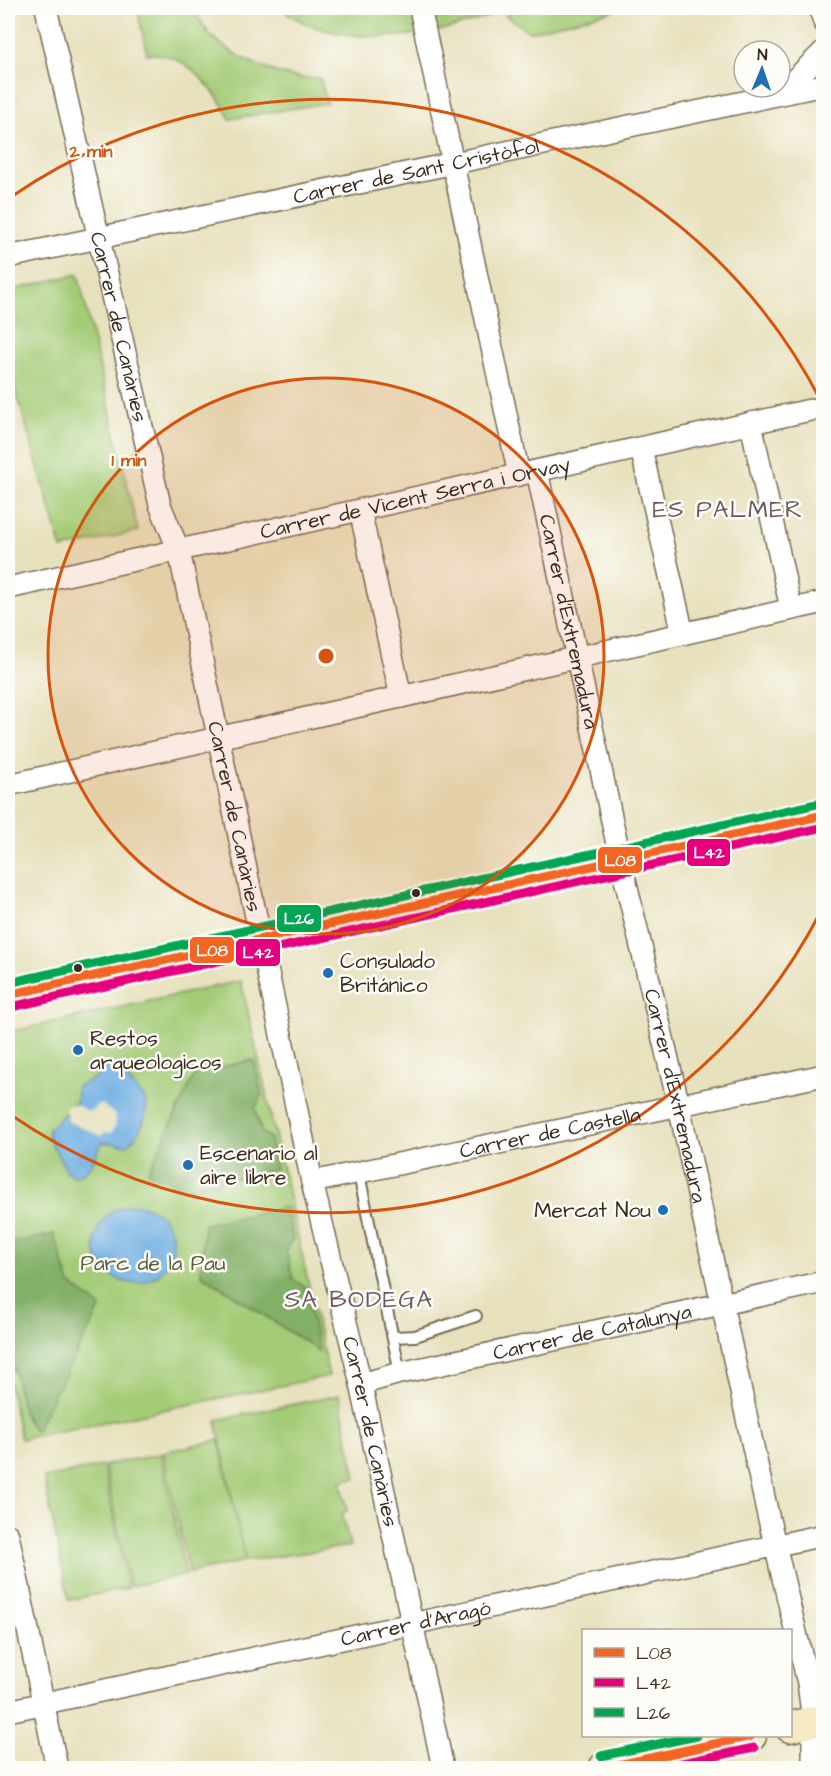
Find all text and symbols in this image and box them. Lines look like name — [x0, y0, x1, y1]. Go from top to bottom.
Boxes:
north arrow — [732, 39, 792, 99]
text: N — [757, 44, 768, 66]
street label: Carrer de Sant Cristòfol — [291, 131, 542, 211]
text: 2 min — [68, 139, 113, 164]
street label: Carrer de Canàries — [83, 229, 155, 425]
text: 1 min — [111, 448, 147, 473]
street label: Carrer de Vicent Serra i Orvay — [257, 449, 574, 546]
district label: ES PALMER — [652, 493, 804, 527]
street label: Carrer d'Extremadura — [532, 512, 606, 732]
centre of rings — [316, 646, 336, 666]
street label: Carrer de Canàries — [201, 719, 269, 914]
line badge: L42 — [686, 838, 731, 867]
text: L42 — [693, 842, 725, 864]
line badge: L08 — [597, 846, 643, 874]
text: L08 — [604, 850, 636, 872]
unlabelled marker — [410, 887, 422, 899]
line badge: L26 — [276, 904, 322, 933]
text: L26 — [284, 908, 314, 930]
line badge: L08 — [189, 936, 235, 964]
line badge: L42 — [235, 938, 281, 967]
text: L08 — [196, 940, 228, 962]
text: L42 — [242, 942, 274, 964]
place label: Consulado Británico — [340, 947, 435, 1000]
unlabelled marker — [72, 962, 84, 974]
marker: Consulado Británico — [321, 966, 335, 980]
street label: Carrer d'Extremadura — [637, 986, 714, 1206]
place label: Restos arqueologicos — [90, 1024, 222, 1079]
marker: Restos arqueologicos — [71, 1043, 85, 1057]
street label: Carrer de Castella — [457, 1099, 643, 1165]
place label: Escenario al aire libre — [200, 1139, 318, 1192]
marker: Escenario al aire libre — [181, 1158, 195, 1172]
place label: Mercat Nou — [534, 1196, 651, 1225]
marker: Mercat Nou — [656, 1203, 670, 1217]
park label: Parc de la Pau — [80, 1249, 226, 1278]
district label: SA BODEGA — [285, 1283, 433, 1317]
street label: Carrer de Catalunya — [490, 1296, 694, 1367]
street label: Carrer de Canàries — [335, 1333, 406, 1530]
street label: Carrer d'Aragó — [338, 1593, 494, 1653]
legend — [582, 1629, 792, 1737]
text: L08 — [636, 1641, 672, 1666]
text: L42 — [636, 1671, 672, 1696]
text: L26 — [636, 1701, 670, 1726]

